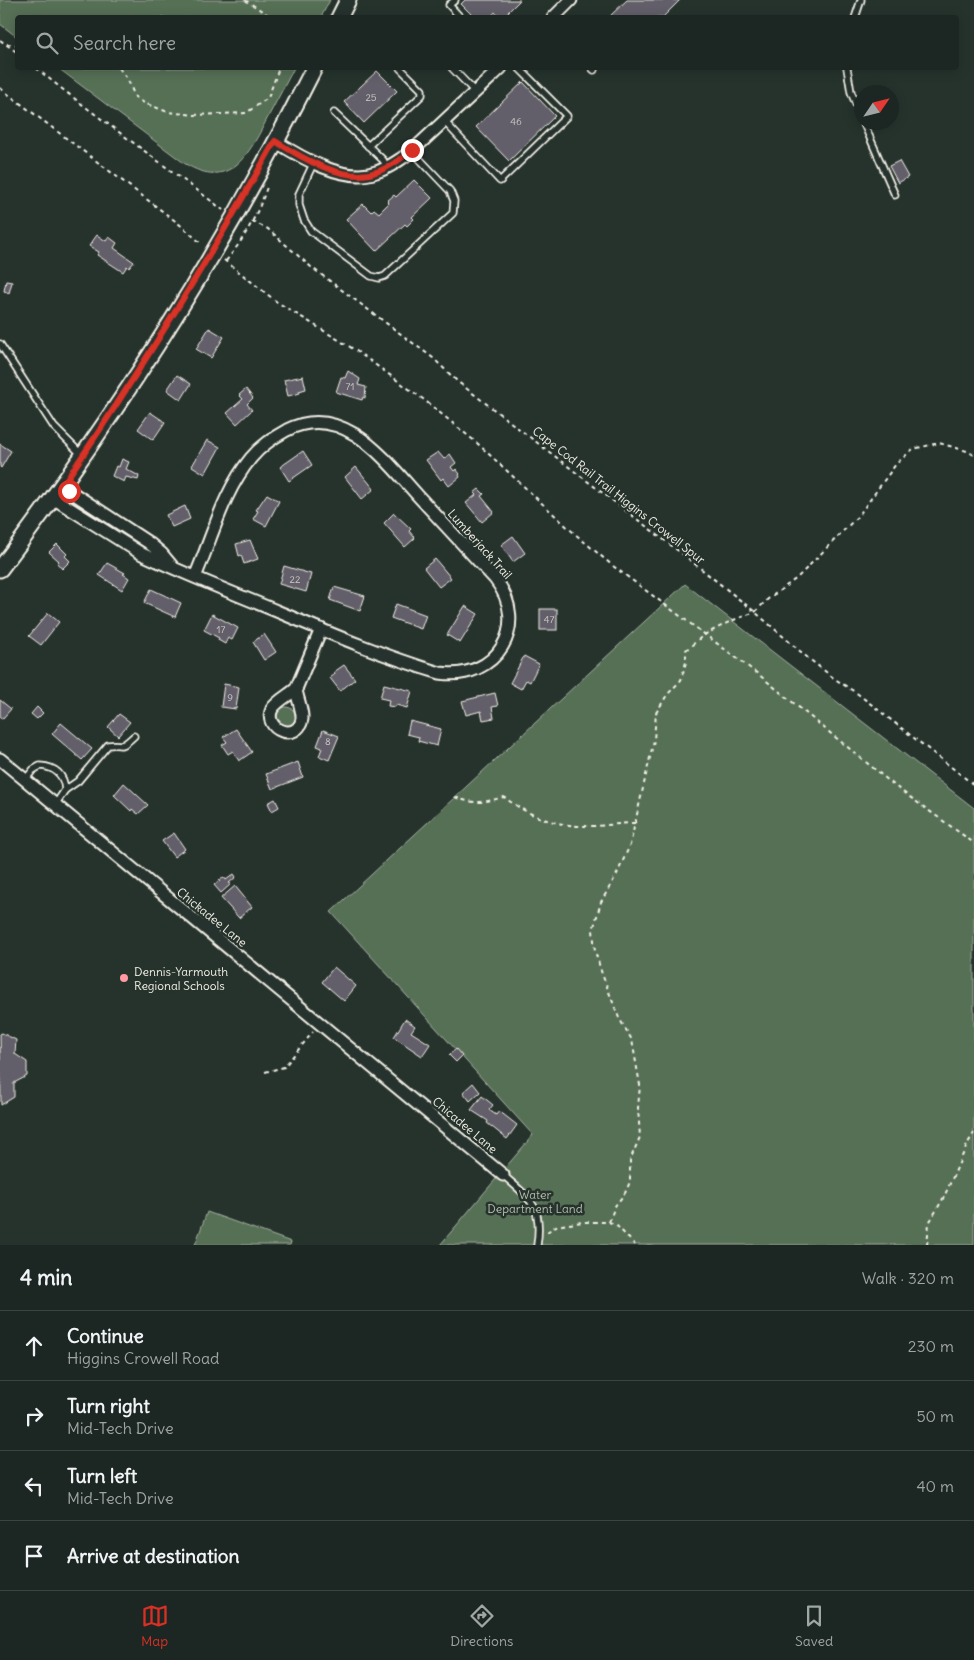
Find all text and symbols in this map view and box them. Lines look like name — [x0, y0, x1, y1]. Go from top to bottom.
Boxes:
search box — [15, 15, 959, 70]
icon: search — [33, 29, 61, 57]
text: Search here — [73, 31, 176, 55]
north arrow — [854, 85, 899, 130]
house number: 25 — [365, 91, 377, 104]
house number: 46 — [510, 115, 522, 128]
route end — [401, 139, 424, 162]
house number: 71 — [346, 380, 354, 393]
street label: Cape Cod Rail Trail Higgins Crowell Spur — [530, 423, 708, 567]
route start — [58, 480, 81, 503]
street label: Lumberjack Trail — [445, 506, 515, 582]
house number: 22 — [290, 573, 301, 586]
house number: 47 — [544, 613, 554, 626]
house number: 17 — [217, 623, 226, 636]
house number: 9 — [227, 691, 233, 704]
house number: 8 — [325, 735, 331, 748]
street label: Chickadee Lane — [174, 884, 250, 950]
place label: Dennis-Yarmouth Regional Schools — [134, 964, 228, 993]
marker: Dennis-Yarmouth Regional Schools — [118, 972, 130, 984]
street label: Chicadee Lane — [430, 1094, 500, 1156]
park label: Water Department Land — [487, 1187, 583, 1216]
text: 4 min — [20, 1264, 72, 1291]
text: Walk · 320 m — [862, 1268, 954, 1288]
text: Continue — [67, 1324, 144, 1348]
icon: ahead — [20, 1332, 48, 1360]
text: 230 m — [908, 1336, 954, 1356]
text: Higgins Crowell Road — [67, 1348, 219, 1368]
text: Turn right — [67, 1394, 150, 1418]
icon: right — [20, 1402, 48, 1430]
text: 50 m — [916, 1406, 954, 1426]
text: Mid-Tech Drive — [67, 1418, 174, 1438]
text: Turn left — [67, 1464, 137, 1488]
icon: left — [20, 1472, 48, 1500]
text: 40 m — [916, 1476, 954, 1496]
text: Mid-Tech Drive — [67, 1488, 174, 1508]
icon: arrive — [20, 1542, 48, 1570]
text: Arrive at destination — [67, 1544, 240, 1568]
tab: Map — [141, 1602, 169, 1650]
tab: Directions — [450, 1602, 513, 1650]
tab: Saved — [795, 1602, 833, 1650]

